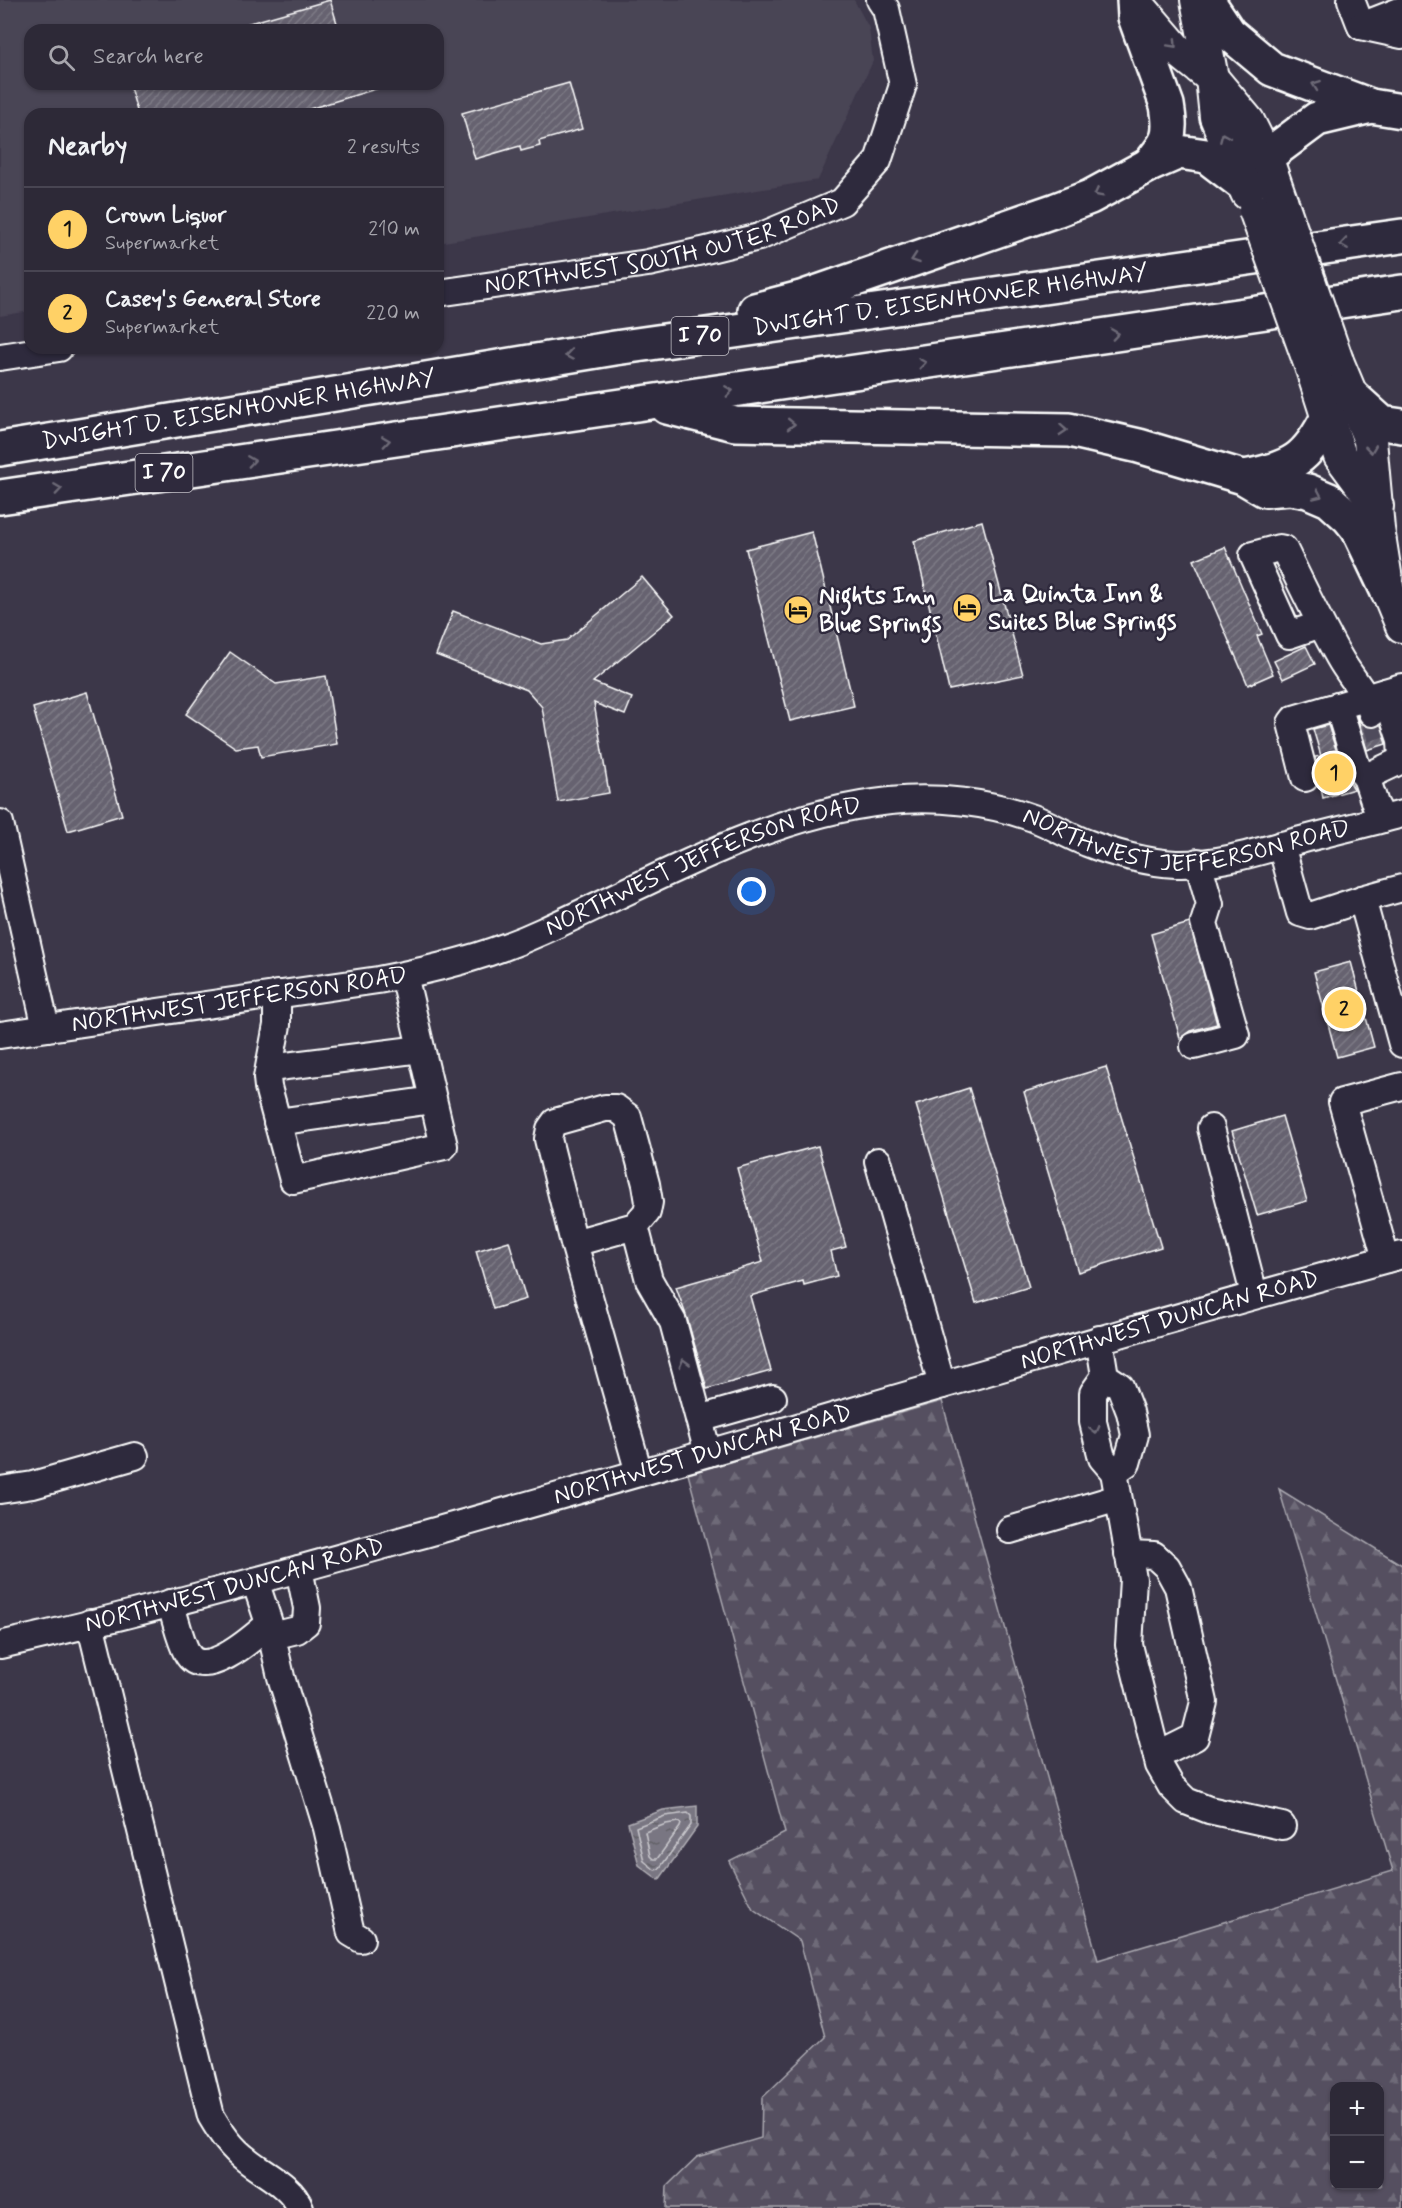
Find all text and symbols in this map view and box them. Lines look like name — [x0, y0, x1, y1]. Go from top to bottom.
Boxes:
search box — [24, 24, 444, 90]
one-way arrow — [1165, 37, 1176, 48]
icon: search — [45, 41, 78, 74]
text: Search here — [93, 43, 204, 71]
one-way arrow — [1311, 80, 1322, 93]
text: Nearby — [48, 130, 127, 164]
one-way arrow — [1219, 132, 1231, 143]
text: 2 results — [347, 134, 420, 161]
one-way arrow — [1094, 186, 1104, 197]
street label: NORTHWEST SOUTH OUTER ROAD — [482, 189, 845, 302]
text: Crown Liquor — [105, 202, 226, 230]
text: 1 — [63, 216, 72, 243]
text: 210 m — [368, 216, 420, 243]
text: Supermarket — [105, 230, 219, 257]
one-way arrow — [1339, 238, 1349, 250]
one-way arrow — [910, 251, 921, 264]
street label: DWIGHT D. EISENHOWER HIGHWAY — [751, 257, 1150, 344]
text: Casey's General Store — [105, 286, 321, 314]
text: 2 — [63, 300, 72, 327]
text: 220 m — [366, 300, 420, 327]
text: Supermarket — [105, 314, 219, 341]
road number: I 70 — [672, 317, 728, 355]
one-way arrow — [1111, 329, 1120, 341]
one-way arrow — [564, 349, 574, 361]
one-way arrow — [918, 357, 927, 369]
street label: DWIGHT D. EISENHOWER HIGHWAY — [40, 362, 438, 457]
one-way arrow — [725, 385, 734, 397]
one-way arrow — [786, 418, 795, 431]
one-way arrow — [1059, 423, 1068, 436]
one-way arrow — [382, 435, 391, 447]
one-way arrow — [1364, 445, 1377, 454]
road number: I 70 — [136, 454, 192, 492]
one-way arrow — [246, 455, 255, 467]
one-way arrow — [53, 483, 63, 495]
one-way arrow — [1312, 488, 1323, 500]
place label: La Quinta Inn & Suites Blue Springs — [988, 579, 1177, 641]
place label: Nights Inn Blue Springs — [819, 581, 942, 643]
hotel icon: La Quinta Inn & Suites Blue Springs — [951, 592, 983, 624]
hotel icon: Nights Inn Blue Springs — [782, 594, 814, 626]
pin: 1 — [1314, 750, 1354, 796]
street label: NORTHWEST JEFFERSON ROAD — [540, 790, 864, 943]
street label: NORTHWEST JEFFERSON ROAD — [1019, 800, 1353, 880]
your location — [737, 877, 766, 906]
street label: NORTHWEST JEFFERSON ROAD — [70, 959, 410, 1040]
pin: 2 — [1324, 986, 1364, 1032]
street label: NORTHWEST DUNCAN ROAD — [1017, 1263, 1322, 1377]
one-way arrow — [678, 1358, 691, 1368]
street label: NORTHWEST DUNCAN ROAD — [550, 1397, 855, 1512]
one-way arrow — [1088, 1425, 1101, 1435]
street label: NORTHWEST DUNCAN ROAD — [82, 1530, 388, 1640]
map controls — [1330, 2082, 1384, 2190]
button: + — [1330, 2082, 1384, 2136]
button: − — [1330, 2136, 1384, 2190]

